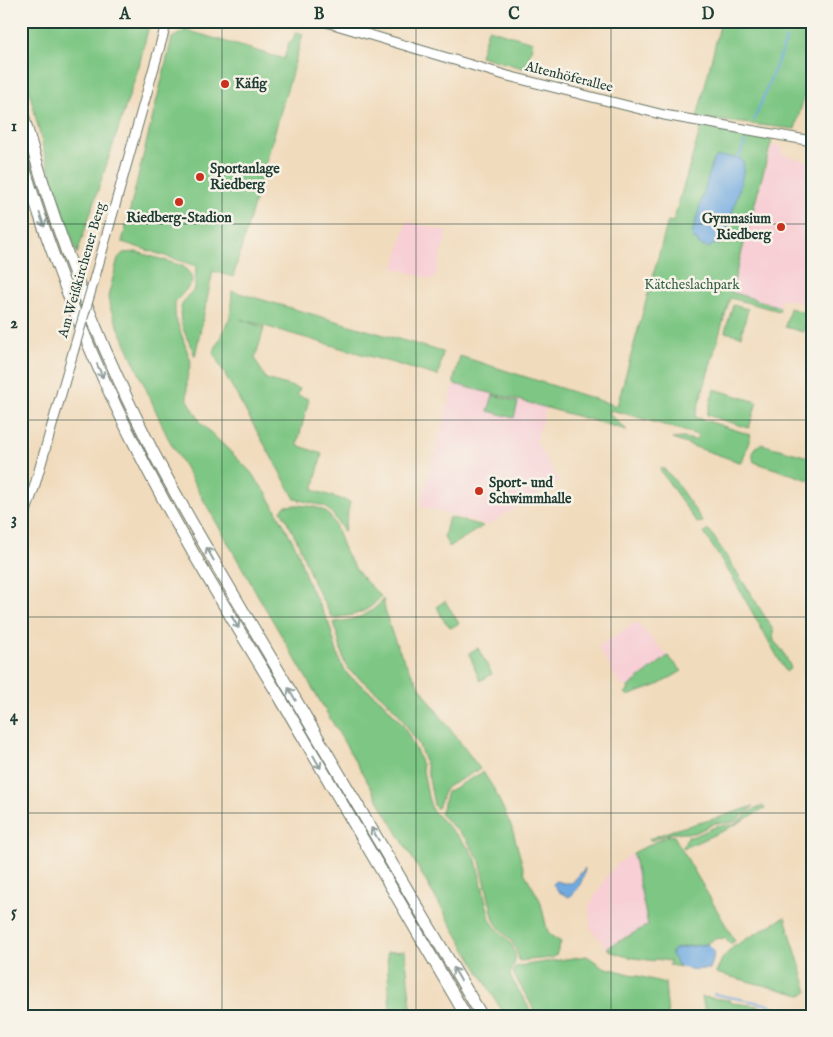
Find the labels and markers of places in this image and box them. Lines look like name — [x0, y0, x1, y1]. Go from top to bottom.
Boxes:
place label: Käfig — [235, 75, 268, 93]
marker: Käfig — [219, 78, 231, 90]
place label: Sportanlage Riedberg — [210, 160, 280, 194]
marker: Sportanlage Riedberg — [194, 171, 206, 183]
marker: Riedberg-Stadion — [173, 196, 185, 208]
place label: Riedberg-Stadion — [126, 209, 232, 227]
place label: Gymnasium Riedberg — [702, 210, 772, 244]
marker: Gymnasium Riedberg — [775, 221, 787, 233]
place label: Sport- und Schwimmhalle — [489, 474, 572, 508]
marker: Sport- und Schwimmhalle — [473, 485, 485, 497]

